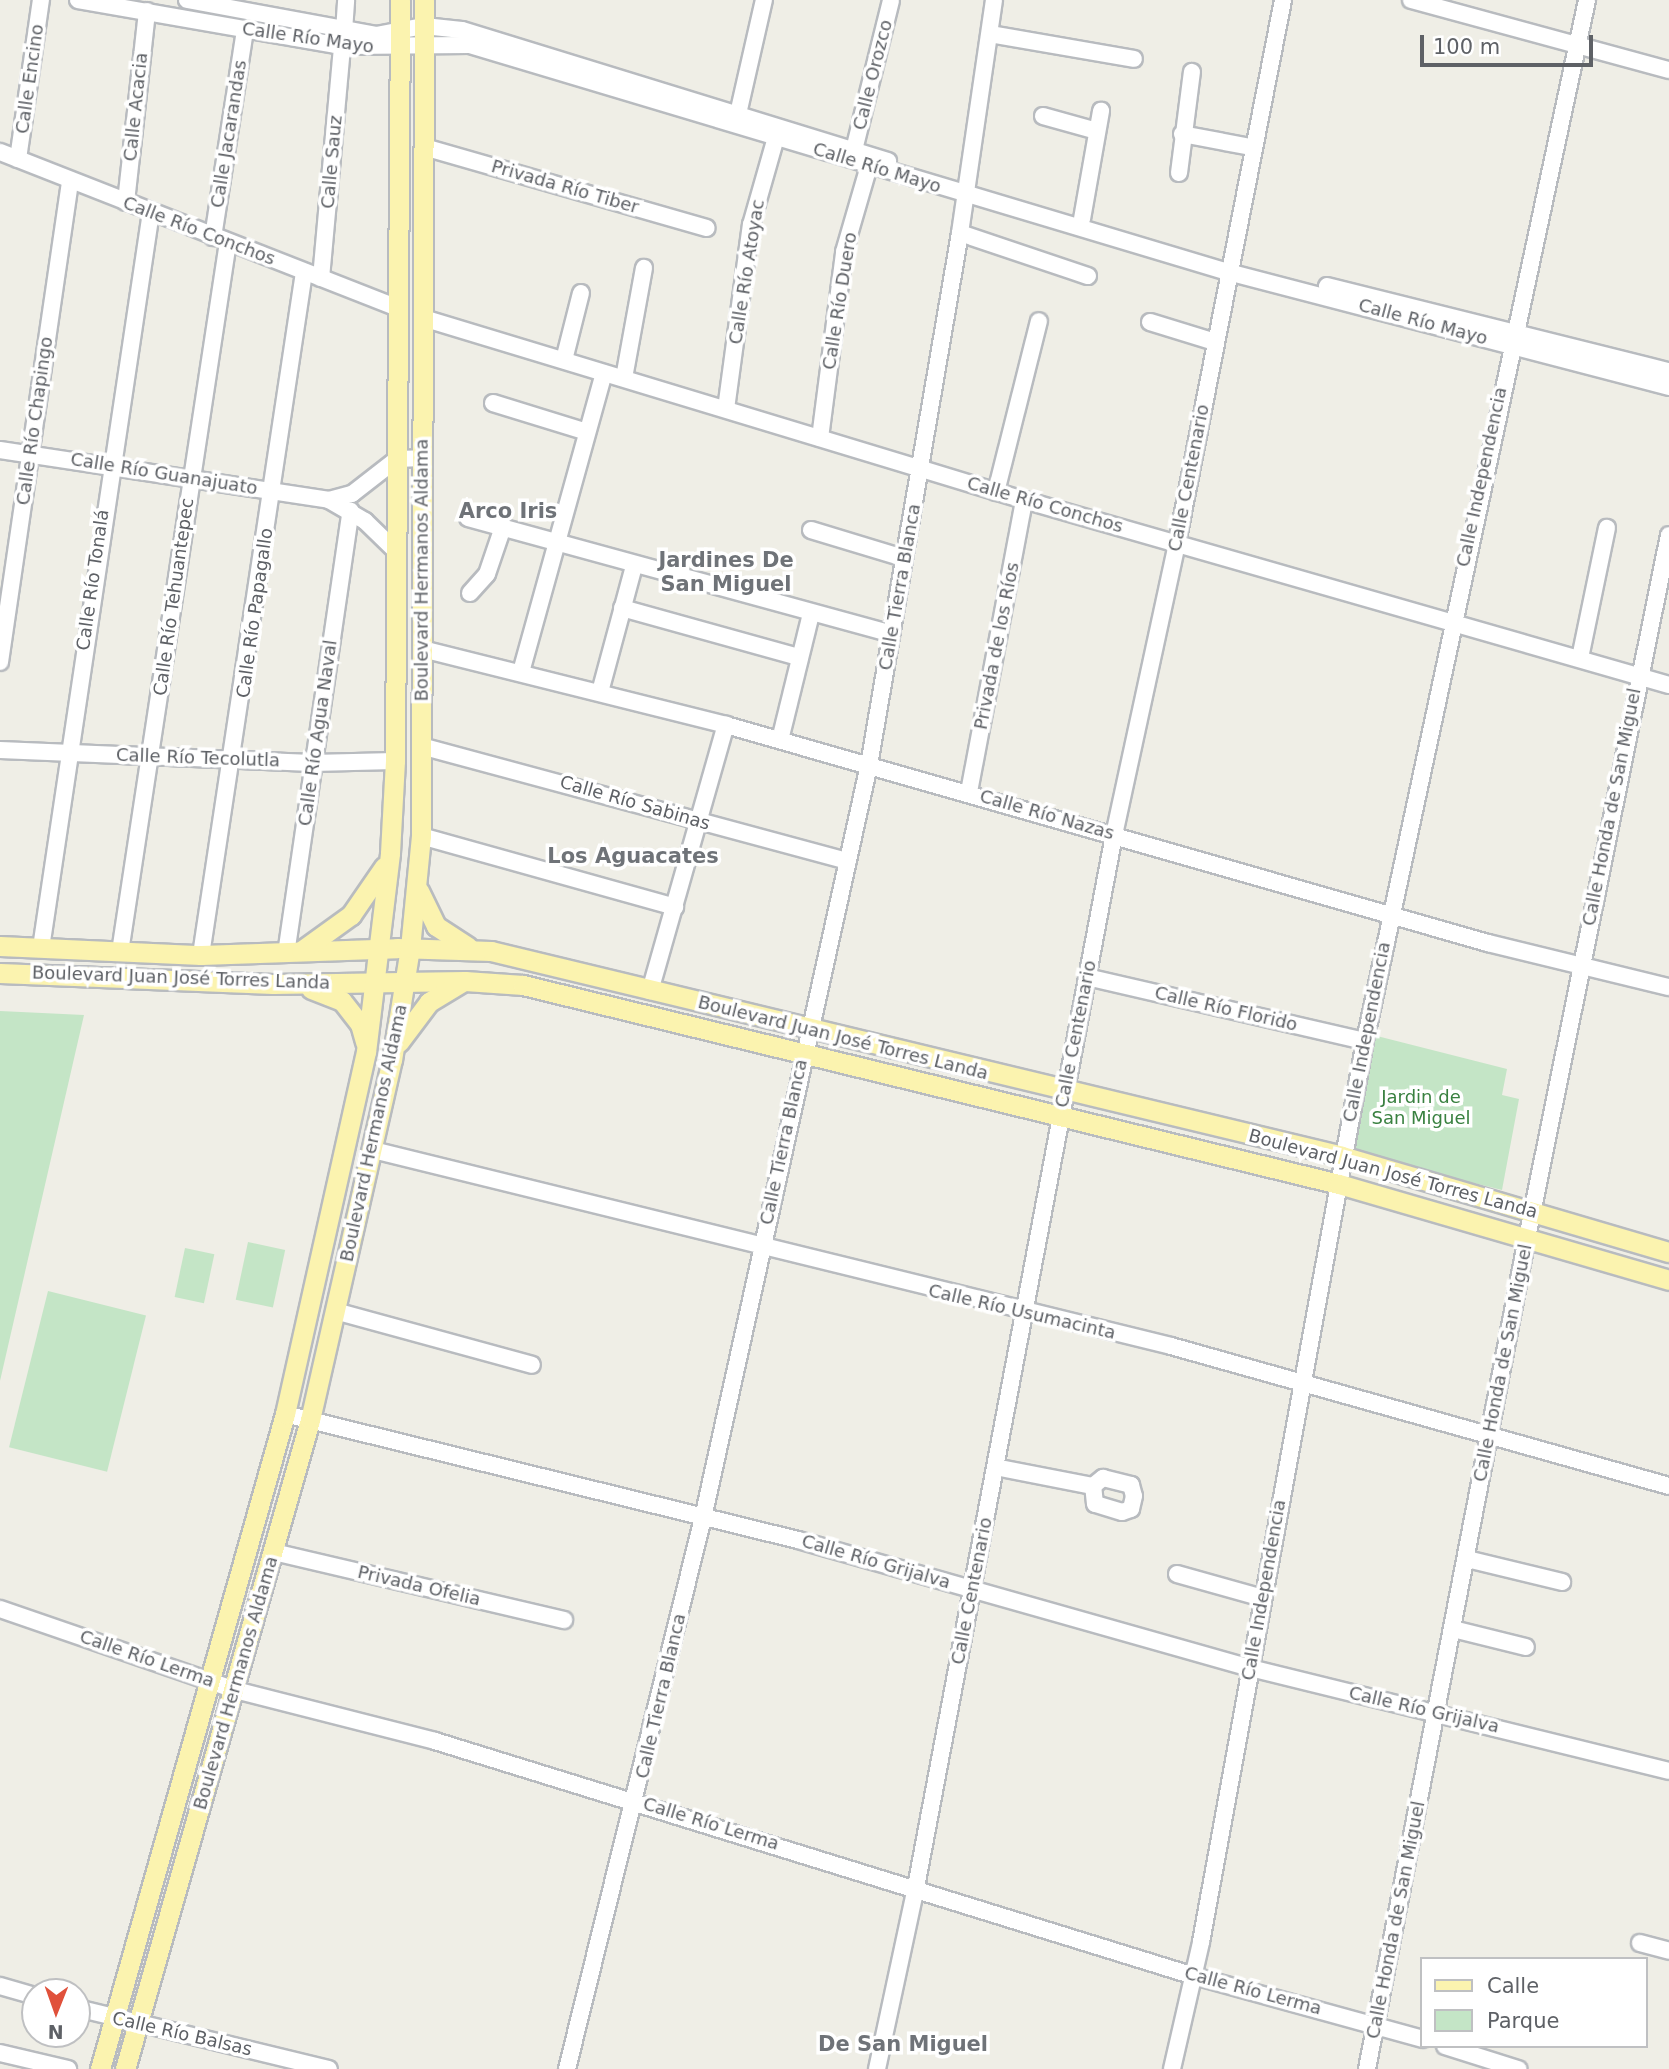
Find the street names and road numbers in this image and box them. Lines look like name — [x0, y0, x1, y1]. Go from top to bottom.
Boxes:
street label: Calle Río Mayo — [241, 18, 375, 58]
street label: Calle Orozco — [849, 18, 897, 132]
street label: Calle Encino — [12, 23, 48, 135]
street label: Calle Acacia — [120, 52, 152, 162]
street label: Calle Jacarandas — [207, 59, 251, 209]
street label: Calle Sauz — [317, 114, 347, 210]
street label: Calle Río Mayo — [810, 138, 944, 198]
street label: Privada Río Tiber — [489, 156, 641, 218]
street label: Calle Río Conchos — [120, 192, 278, 270]
street label: Calle Río Atoyac — [725, 198, 769, 346]
street label: Calle Río Duero — [818, 231, 862, 371]
street label: Calle Río Mayo — [1356, 294, 1490, 350]
street label: Calle Río Chapingo — [12, 335, 58, 507]
street label: Calle Independencia — [1452, 385, 1512, 569]
street label: Calle Centenario — [1164, 403, 1214, 553]
street label: Boulevard Hermanos Aldama — [411, 439, 433, 701]
street label: Calle Río Guanajuato — [69, 449, 259, 499]
street label: Calle Río Conchos — [964, 472, 1126, 538]
street label: Calle Río Tehuantepec — [149, 497, 199, 697]
street label: Calle Tierra Blanca — [875, 502, 925, 672]
street label: Calle Río Tonalá — [72, 508, 114, 652]
street label: Calle Río Papagallo — [232, 527, 278, 699]
street label: Privada de los Ríos — [970, 560, 1024, 732]
street label: Calle Río Agua Naval — [294, 639, 342, 827]
street label: Calle Honda de San Miguel — [1578, 686, 1646, 928]
street label: Calle Río Tecolutla — [116, 744, 280, 772]
street label: Calle Río Sabinas — [557, 771, 713, 835]
street label: Calle Río Nazas — [977, 785, 1117, 845]
street label: Calle Independencia — [1339, 940, 1395, 1124]
street label: Calle Centenario — [1051, 959, 1101, 1109]
street label: Boulevard Juan José Torres Landa — [32, 962, 330, 994]
street label: Calle Río Florido — [1153, 982, 1299, 1036]
street label: Boulevard Juan José Torres Landa — [696, 991, 990, 1085]
street label: Boulevard Hermanos Aldama — [336, 1002, 412, 1264]
street label: Calle Tierra Blanca — [756, 1057, 812, 1227]
street label: Boulevard Juan José Torres Landa — [1246, 1125, 1540, 1223]
street label: Calle Honda de San Miguel — [1469, 1242, 1537, 1484]
street label: Calle Río Usumacinta — [926, 1280, 1118, 1344]
street label: Calle Independencia — [1237, 1498, 1291, 1682]
street label: Calle Centenario — [947, 1516, 997, 1666]
street label: Calle Río Grijalva — [799, 1530, 953, 1594]
street label: Boulevard Hermanos Aldama — [189, 1554, 283, 1812]
street label: Privada Ofelia — [355, 1561, 483, 1611]
street label: Calle Tierra Blanca — [631, 1611, 691, 1781]
street label: Calle Río Lerma — [77, 1626, 217, 1692]
street label: Calle Río Grijalva — [1347, 1682, 1501, 1738]
street label: Calle Río Lerma — [640, 1793, 782, 1855]
street label: Calle Honda de San Miguel — [1362, 1799, 1430, 2041]
street label: Calle Río Lerma — [1182, 1962, 1324, 2020]
street label: Calle Río Balsas — [110, 2007, 254, 2061]

